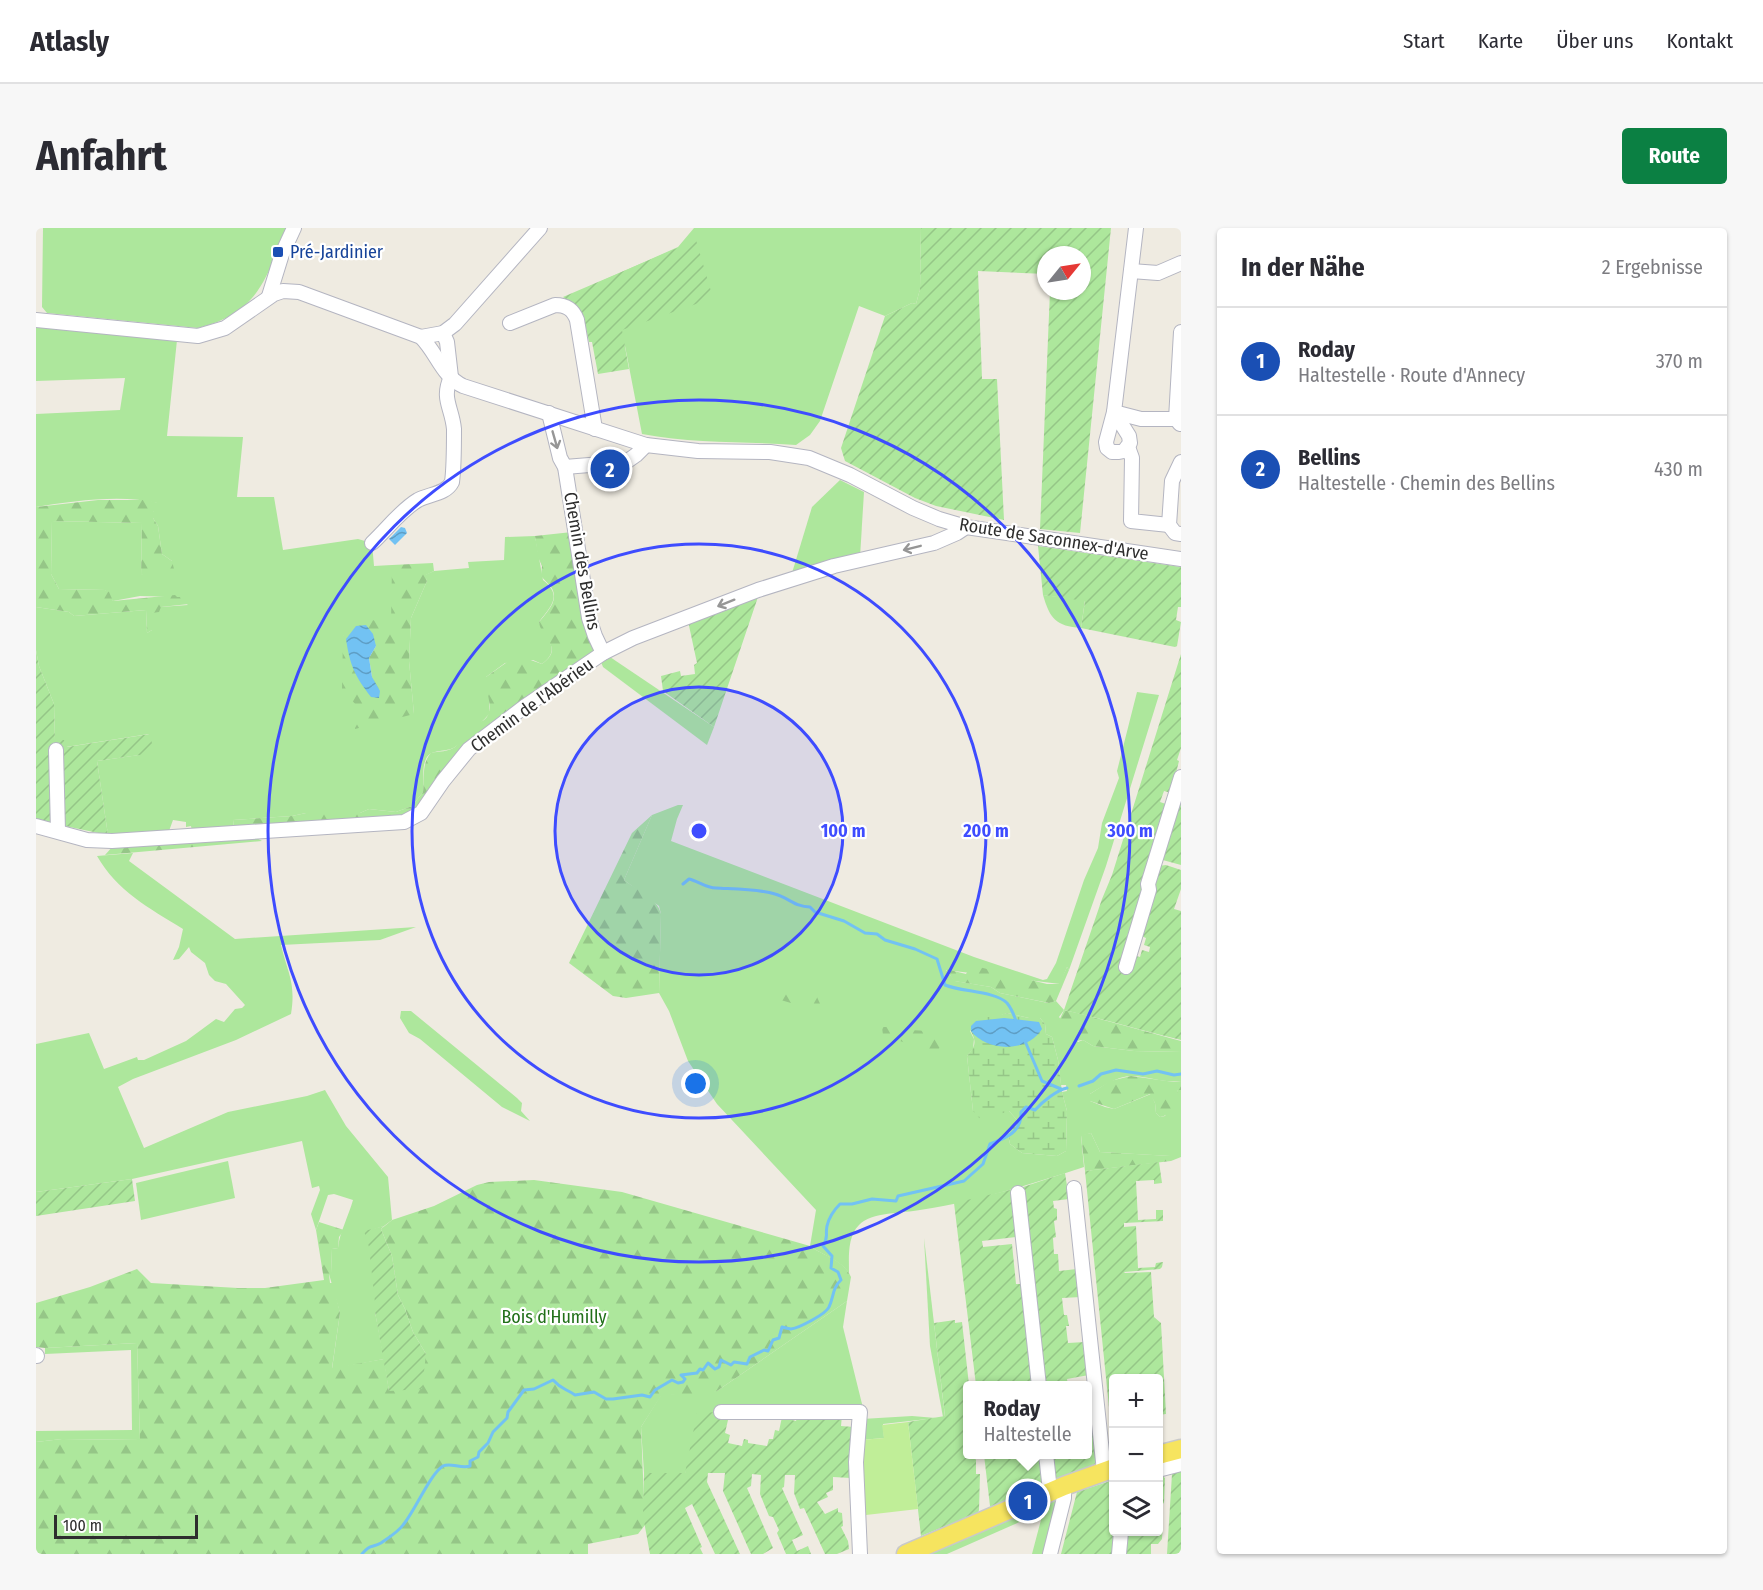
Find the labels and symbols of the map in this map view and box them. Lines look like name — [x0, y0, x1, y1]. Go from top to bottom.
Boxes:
place label: Pré-Jardinier — [290, 241, 384, 263]
marker: Pré-Jardinier — [271, 245, 285, 259]
north arrow — [1037, 246, 1091, 300]
one-way arrow — [550, 431, 561, 450]
pin: 2 — [590, 446, 630, 492]
street label: Chemin des Bellins — [559, 490, 605, 632]
street label: Route de Saconnex-d'Arve — [958, 513, 1150, 565]
one-way arrow — [903, 542, 922, 554]
one-way arrow — [717, 598, 735, 609]
street label: Chemin de l'Abérieu — [466, 653, 598, 757]
text: 100 m — [821, 820, 865, 842]
text: 200 m — [962, 820, 1009, 842]
text: 300 m — [1106, 820, 1153, 842]
centre of rings — [689, 821, 709, 841]
your location — [681, 1069, 710, 1098]
park label: Bois d'Humilly — [501, 1306, 607, 1328]
pin: 1 — [1008, 1478, 1048, 1524]
scale bar — [54, 1512, 198, 1540]

